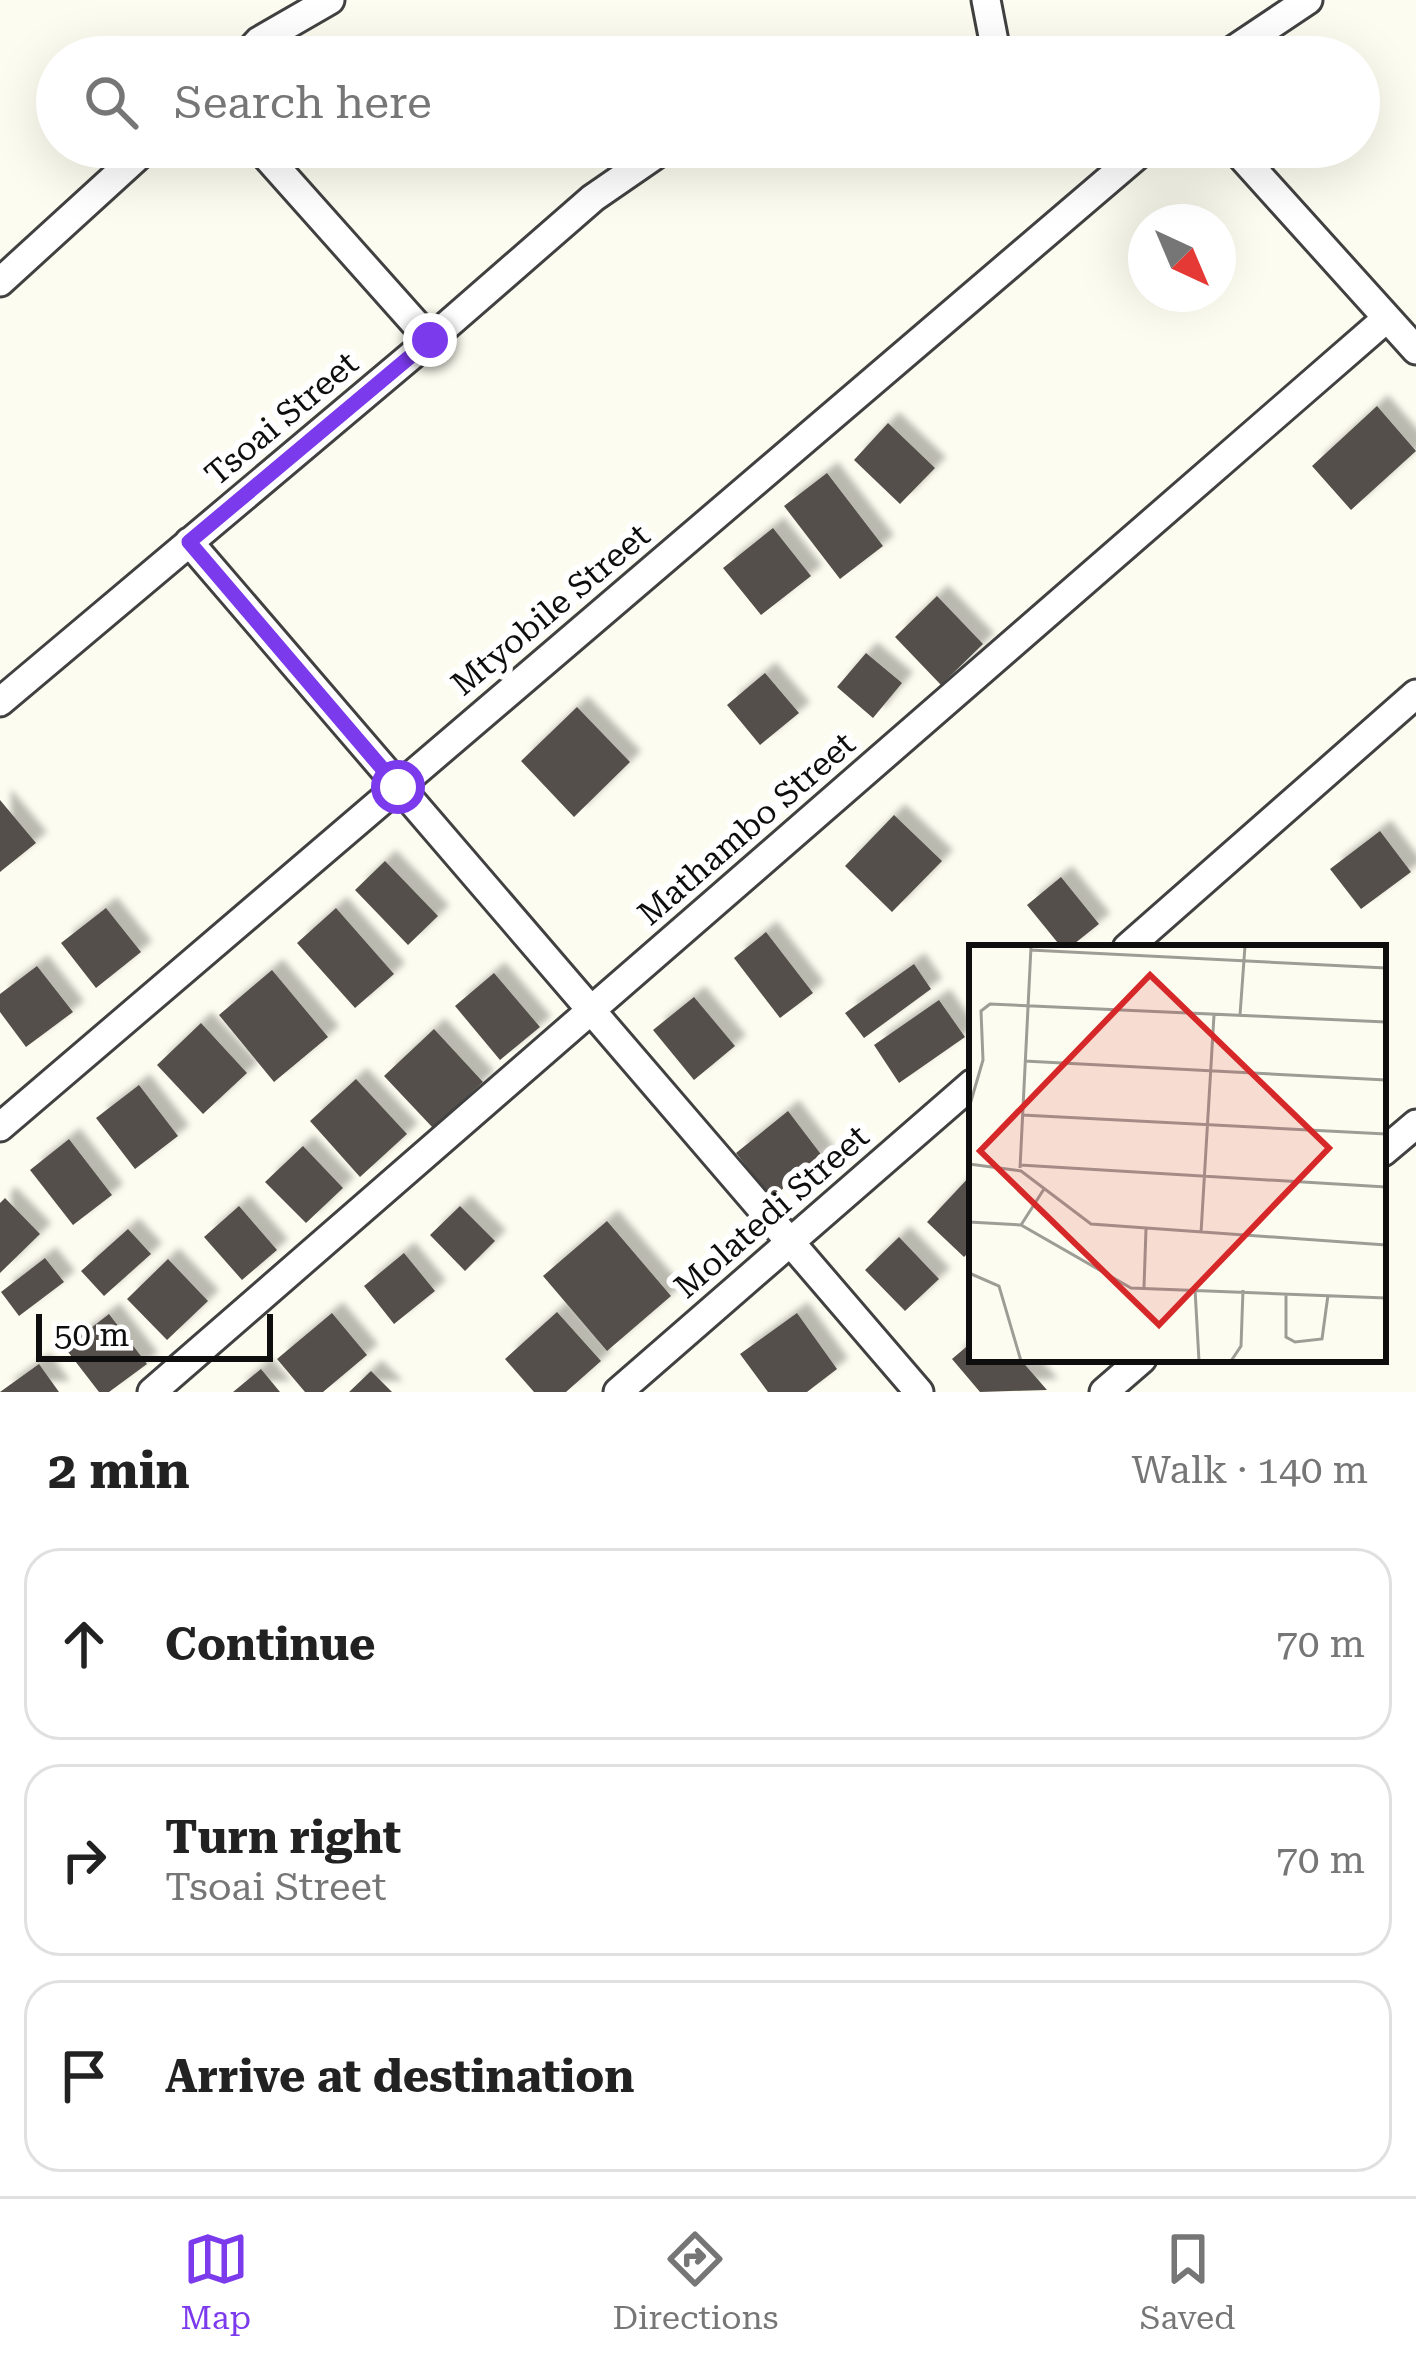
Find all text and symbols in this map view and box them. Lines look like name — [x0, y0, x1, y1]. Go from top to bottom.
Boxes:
search box — [36, 36, 1380, 168]
icon: search — [78, 69, 144, 135]
text: Search here — [174, 76, 432, 129]
north arrow — [1128, 204, 1236, 312]
route end — [403, 313, 457, 367]
street label: Tsoai Street — [197, 343, 366, 494]
street label: Mtyobile Street — [443, 515, 657, 703]
street label: Mathambo Street — [630, 724, 863, 933]
route start — [371, 760, 425, 814]
inset map — [969, 945, 1386, 1362]
street label: Molatedi Street — [666, 1117, 876, 1306]
scale bar — [36, 1308, 273, 1361]
text: 50 m — [54, 1315, 129, 1354]
text: 2 min — [48, 1441, 190, 1500]
text: Walk · 140 m — [1132, 1447, 1368, 1493]
icon: ahead — [51, 1611, 117, 1677]
text: Continue — [165, 1618, 376, 1671]
text: 70 m — [1276, 1621, 1365, 1667]
text: Turn right — [165, 1811, 401, 1864]
icon: right — [51, 1827, 117, 1893]
text: 70 m — [1276, 1837, 1365, 1883]
text: Tsoai Street — [165, 1864, 387, 1910]
icon: arrive — [51, 2043, 117, 2109]
text: Arrive at destination — [165, 2050, 634, 2103]
tab: Map — [181, 2226, 251, 2337]
tab: Directions — [612, 2226, 778, 2337]
tab: Saved — [1140, 2226, 1235, 2337]

